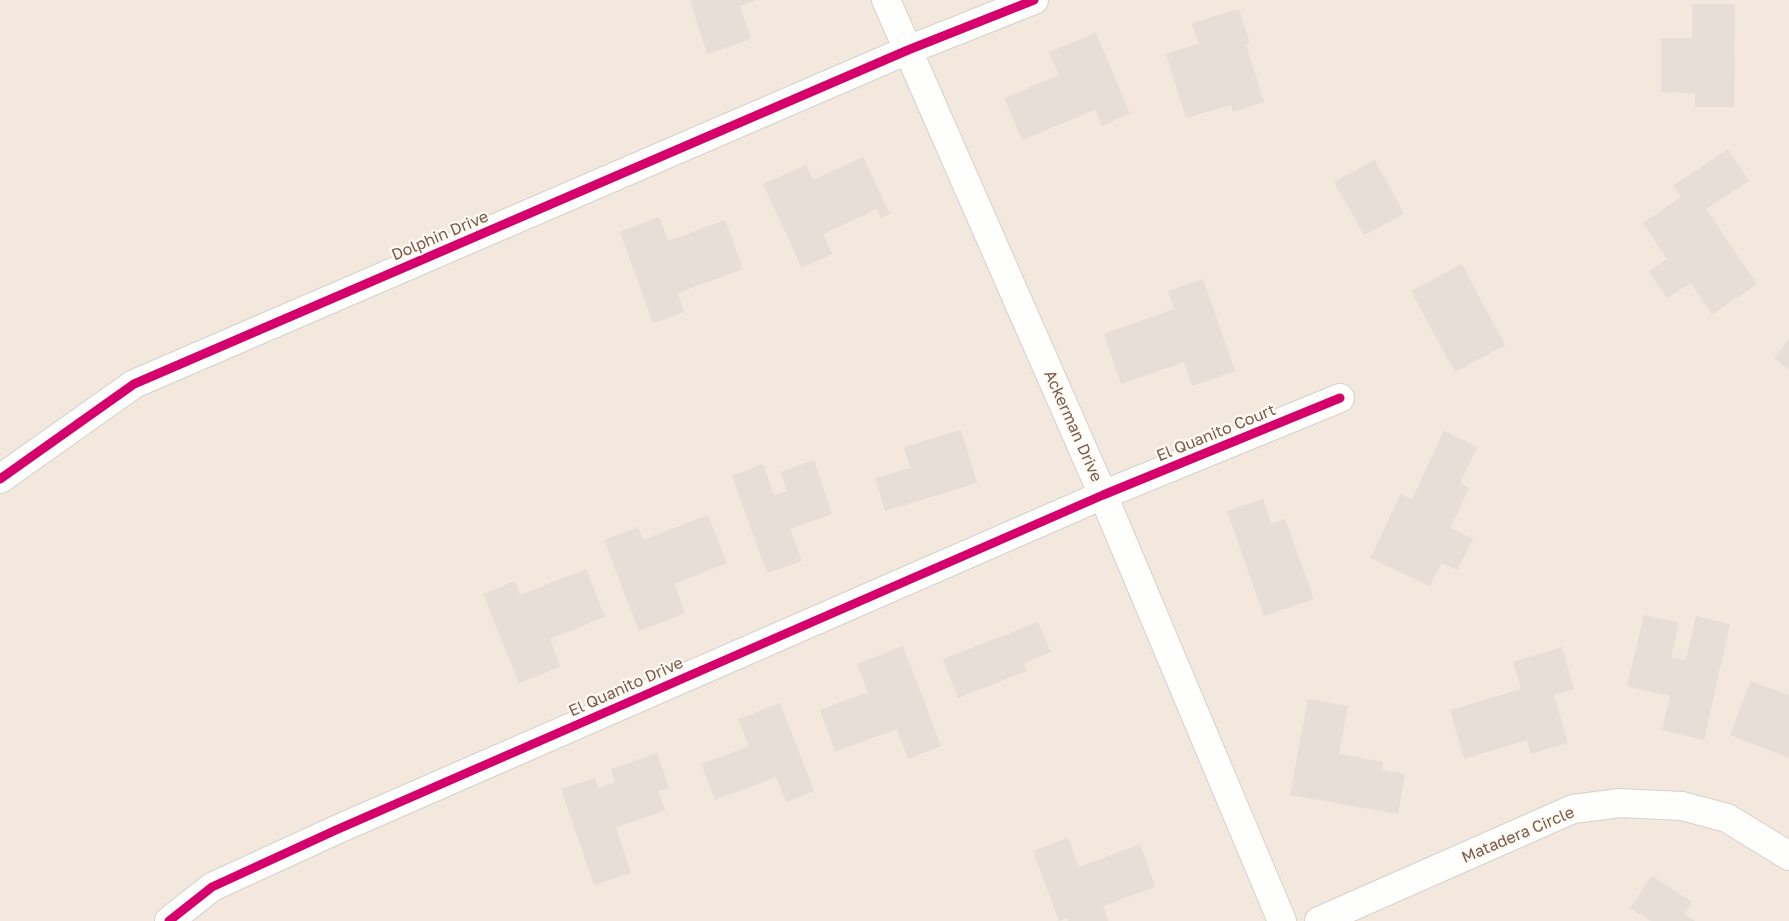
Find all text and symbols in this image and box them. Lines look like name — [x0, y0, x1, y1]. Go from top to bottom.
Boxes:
street label: Dolphin Drive — [389, 207, 491, 265]
street label: Ackerman Drive — [1040, 367, 1106, 485]
street label: El Quanito Court — [1154, 400, 1278, 466]
street label: El Quanito Drive — [566, 653, 686, 721]
street label: Matadera Circle — [1459, 803, 1577, 867]

